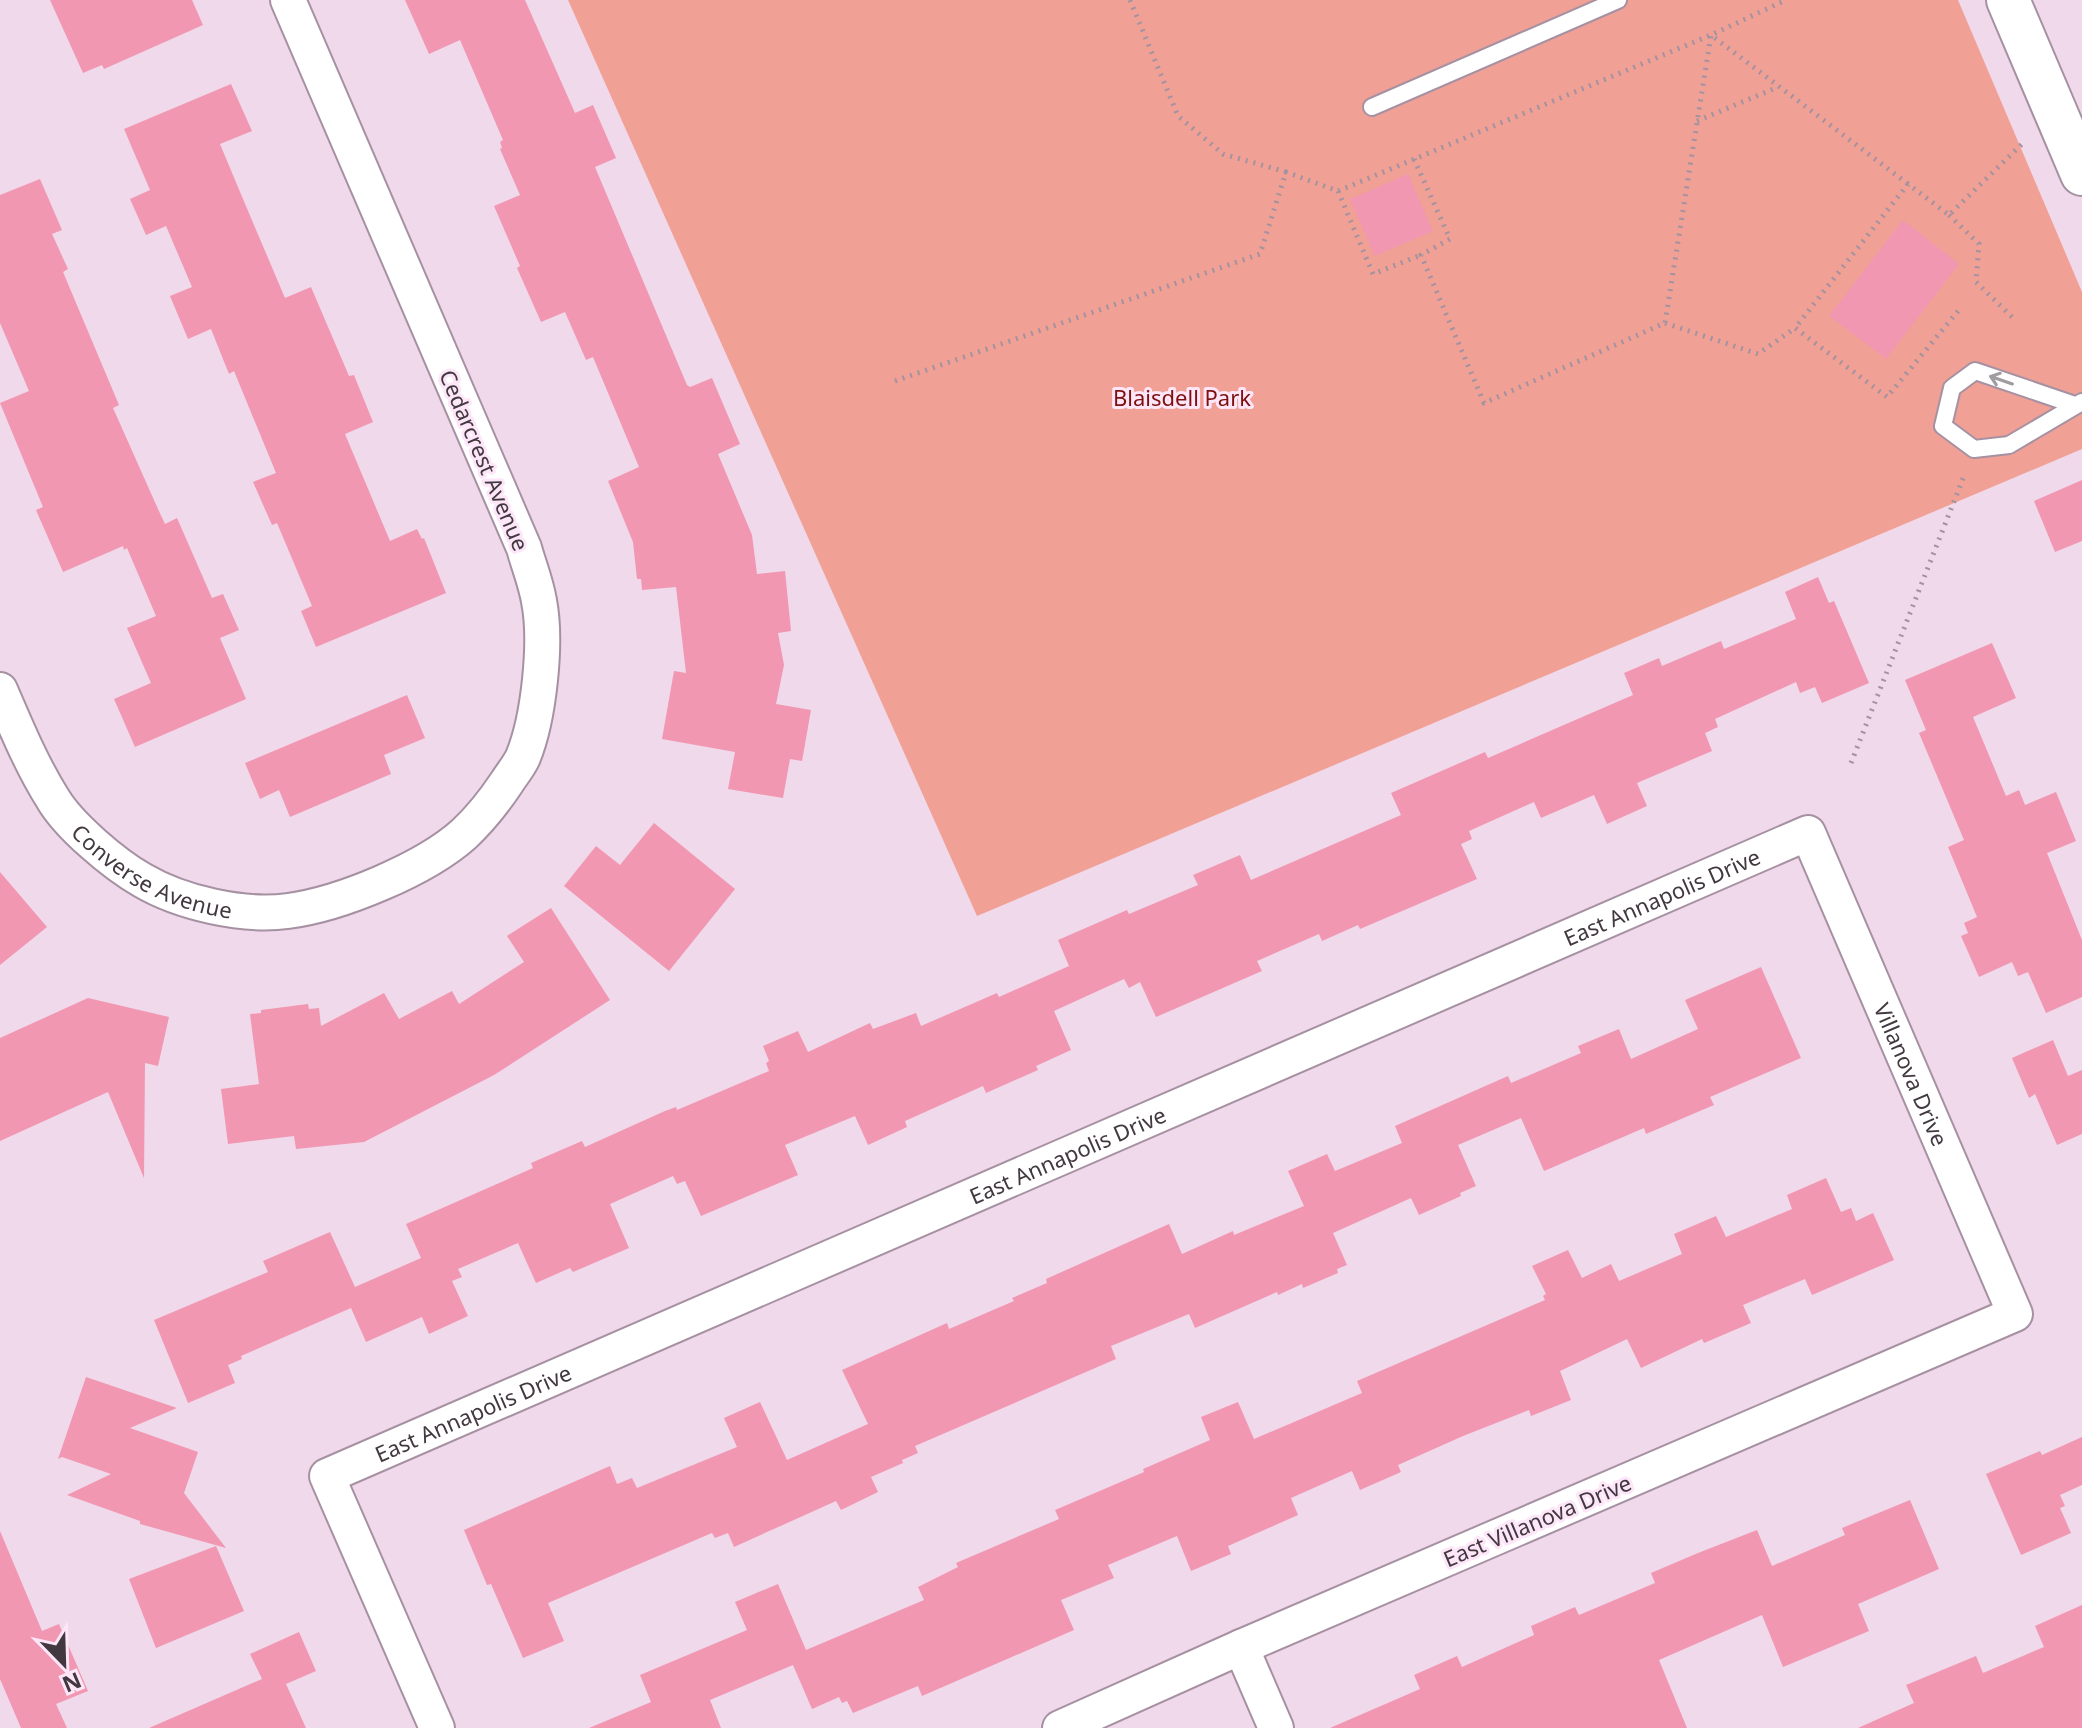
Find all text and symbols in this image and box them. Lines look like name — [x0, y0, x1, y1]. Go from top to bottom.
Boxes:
street label: Cedarcrest Avenue — [433, 365, 537, 555]
one-way arrow — [1989, 371, 2014, 386]
park label: Blaisdell Park — [1113, 382, 1251, 412]
street label: Converse Avenue — [66, 817, 234, 925]
street label: East Annapolis Drive — [1559, 841, 1765, 952]
street label: Villanova Drive — [1868, 998, 1956, 1150]
street label: East Annapolis Drive — [964, 1099, 1170, 1210]
street label: East Annapolis Drive — [370, 1357, 576, 1469]
street label: East Villanova Drive — [1438, 1467, 1636, 1573]
north arrow — [24, 1624, 104, 1704]
text: N — [58, 1666, 86, 1701]

